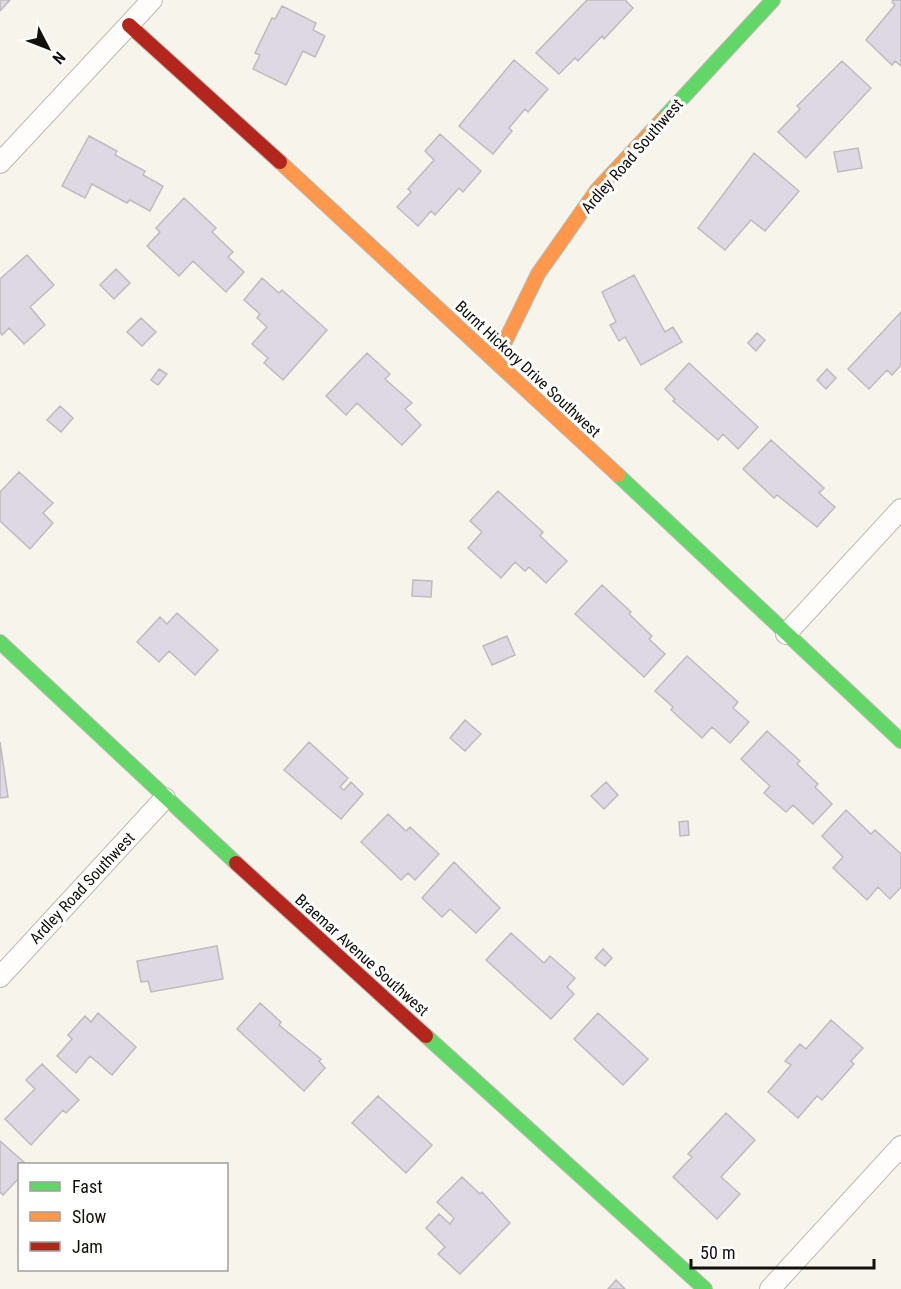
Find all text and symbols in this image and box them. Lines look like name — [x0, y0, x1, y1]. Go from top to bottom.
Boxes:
north arrow — [18, 18, 78, 78]
text: N — [48, 48, 69, 68]
street label: Ardley Road Southwest — [577, 95, 687, 217]
street label: Burnt Hickory Drive Southwest — [452, 297, 605, 441]
street label: Ardley Road Southwest — [25, 828, 139, 948]
street label: Braemar Avenue Southwest — [291, 890, 433, 1020]
legend — [18, 1163, 228, 1271]
text: Fast — [72, 1176, 103, 1197]
text: Slow — [72, 1206, 107, 1227]
scale bar — [691, 1232, 874, 1270]
text: Jam — [72, 1236, 103, 1257]
text: 50 m — [700, 1242, 735, 1263]

